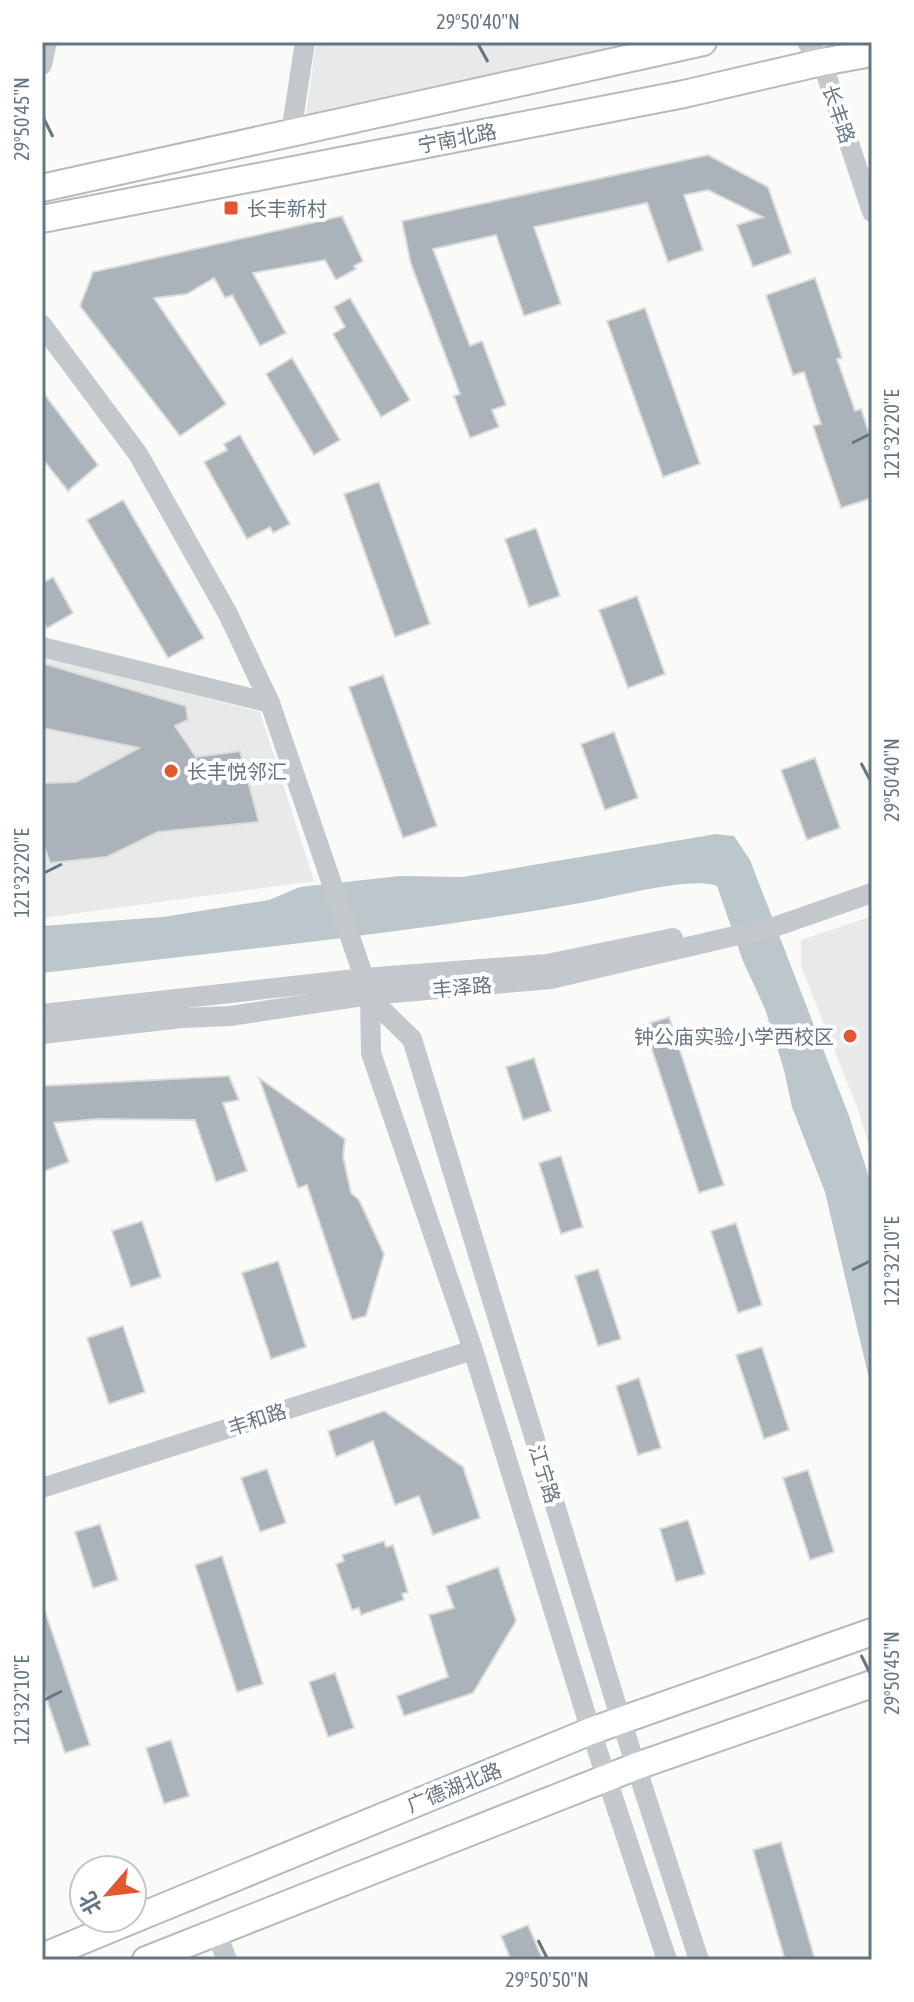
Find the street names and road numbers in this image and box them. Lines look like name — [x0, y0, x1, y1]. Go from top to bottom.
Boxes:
street label: 长丰路 — [818, 82, 860, 146]
street label: 宁南北路 — [416, 119, 498, 157]
street label: 丰泽路 — [431, 973, 493, 1001]
street label: 丰和路 — [225, 1399, 289, 1439]
street label: 江宁路 — [525, 1442, 565, 1506]
street label: 广德湖北路 — [403, 1758, 505, 1816]

